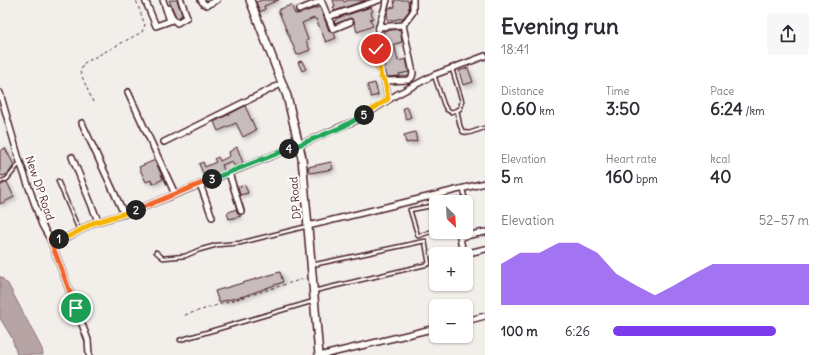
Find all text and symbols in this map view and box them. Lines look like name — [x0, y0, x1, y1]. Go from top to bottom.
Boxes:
text: Evening run — [501, 12, 619, 40]
button: share — [767, 13, 809, 55]
pin — [359, 32, 393, 66]
icon: check — [365, 38, 387, 60]
text: 18:41 — [501, 41, 529, 58]
text: Distance — [501, 84, 544, 98]
text: Time — [606, 84, 629, 98]
text: Pace — [710, 84, 734, 98]
text: 0.60 — [501, 98, 537, 120]
text: 3:50 — [606, 98, 640, 120]
text: 6:24 — [710, 98, 743, 120]
text: km — [537, 104, 555, 118]
text: /km — [743, 104, 765, 118]
pin: 5 — [354, 105, 374, 125]
text: 5 — [361, 108, 367, 122]
pin: 4 — [279, 139, 299, 159]
text: 4 — [286, 142, 292, 156]
text: Elevation — [501, 152, 546, 166]
text: Heart rate — [606, 152, 657, 166]
text: kcal — [710, 152, 730, 166]
street label: New DP Road — [22, 154, 58, 223]
text: 5 — [501, 166, 511, 188]
text: 160 — [606, 166, 633, 188]
text: 40 — [710, 166, 731, 188]
pin: 3 — [202, 169, 222, 189]
text: 3 — [209, 172, 215, 186]
text: m — [511, 172, 523, 186]
text: bpm — [633, 172, 658, 186]
street label: DP Road — [286, 176, 304, 220]
north arrow — [429, 195, 473, 239]
map controls — [429, 195, 473, 343]
pin: 2 — [126, 200, 146, 220]
text: 2 — [133, 203, 139, 217]
text: Elevation — [501, 212, 554, 229]
text: 52–57 m — [759, 212, 809, 229]
pin: 1 — [49, 229, 69, 249]
text: 1 — [57, 232, 61, 246]
button: + — [429, 247, 473, 291]
pin — [59, 291, 93, 325]
icon: arrive — [65, 297, 87, 319]
button: − — [429, 299, 473, 343]
text: 100 m — [501, 323, 538, 340]
text: 6:26 — [565, 323, 590, 340]

